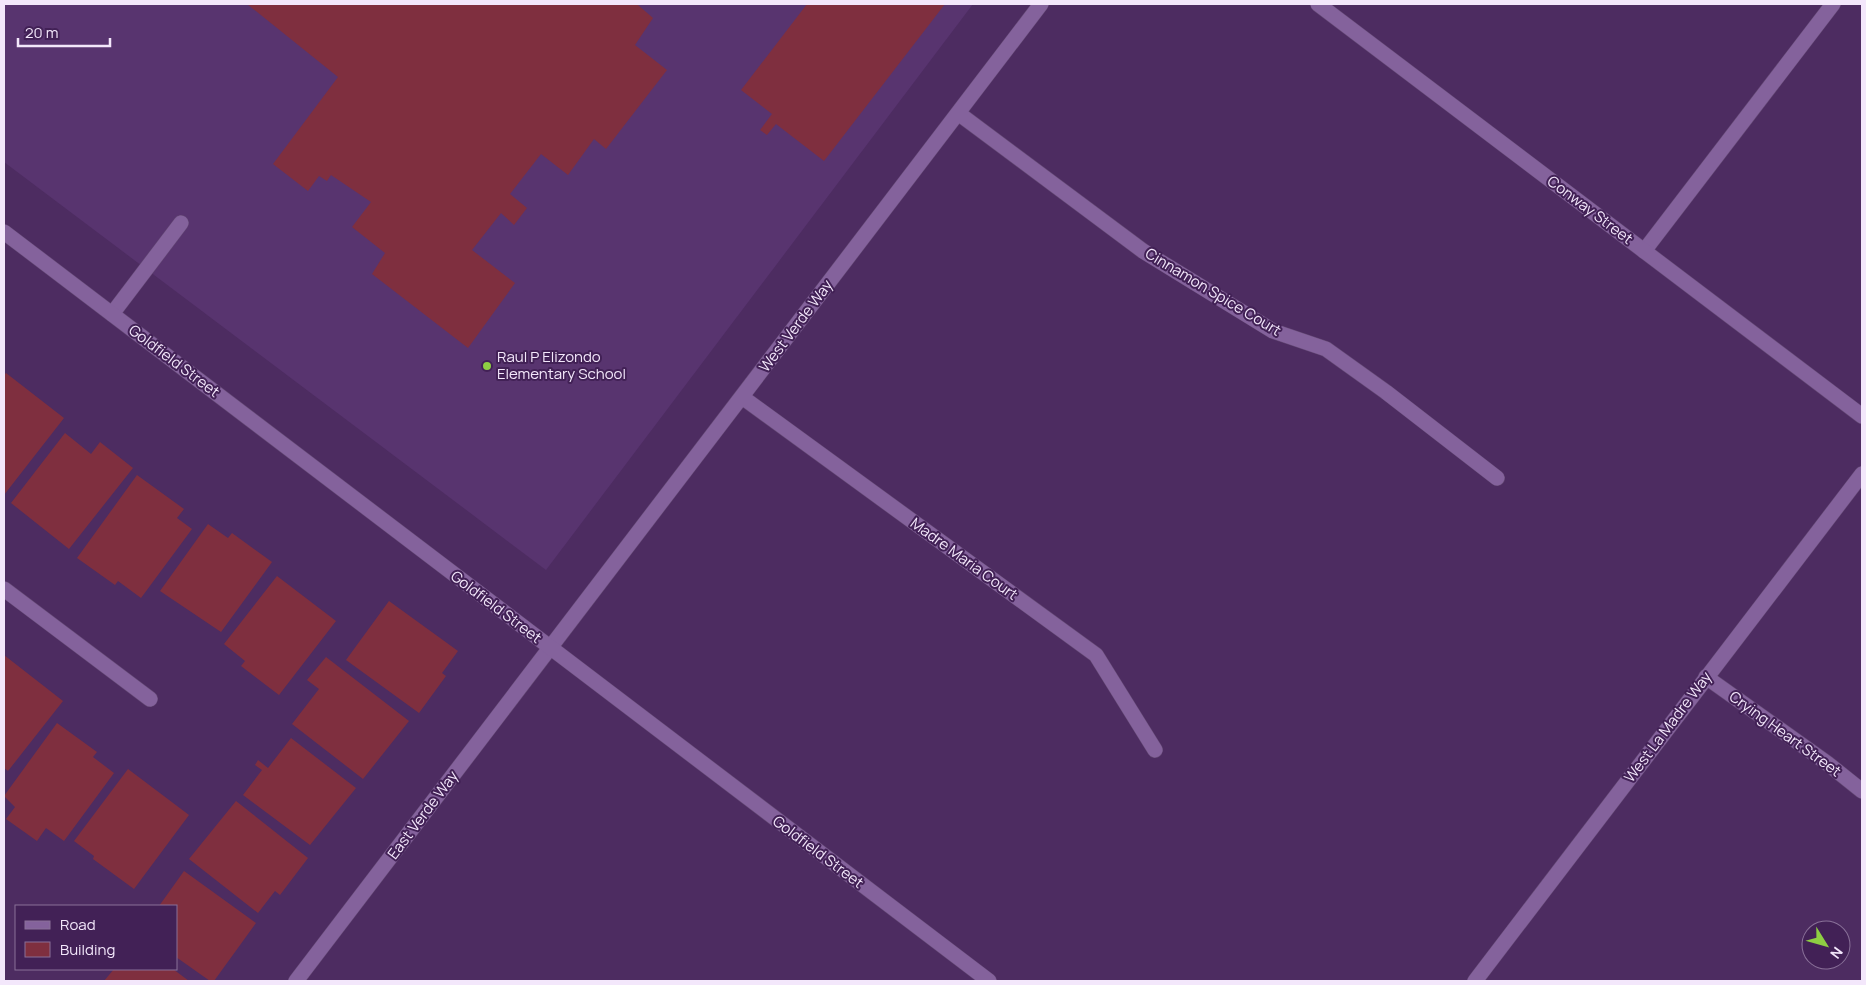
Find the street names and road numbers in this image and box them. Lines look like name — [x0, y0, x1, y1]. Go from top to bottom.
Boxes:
street label: Conway Street — [1543, 170, 1638, 249]
street label: Cinnamon Spice Court — [1141, 243, 1285, 341]
street label: West Verde Way — [754, 275, 837, 376]
street label: Goldfield Street — [124, 319, 224, 402]
street label: Madre Maria Court — [906, 512, 1022, 605]
street label: Goldfield Street — [446, 565, 546, 648]
street label: West La Madre Way — [1619, 667, 1716, 786]
street label: Crying Heart Street — [1725, 686, 1846, 781]
street label: East Verde Way — [382, 766, 463, 863]
street label: Goldfield Street — [768, 810, 868, 893]

